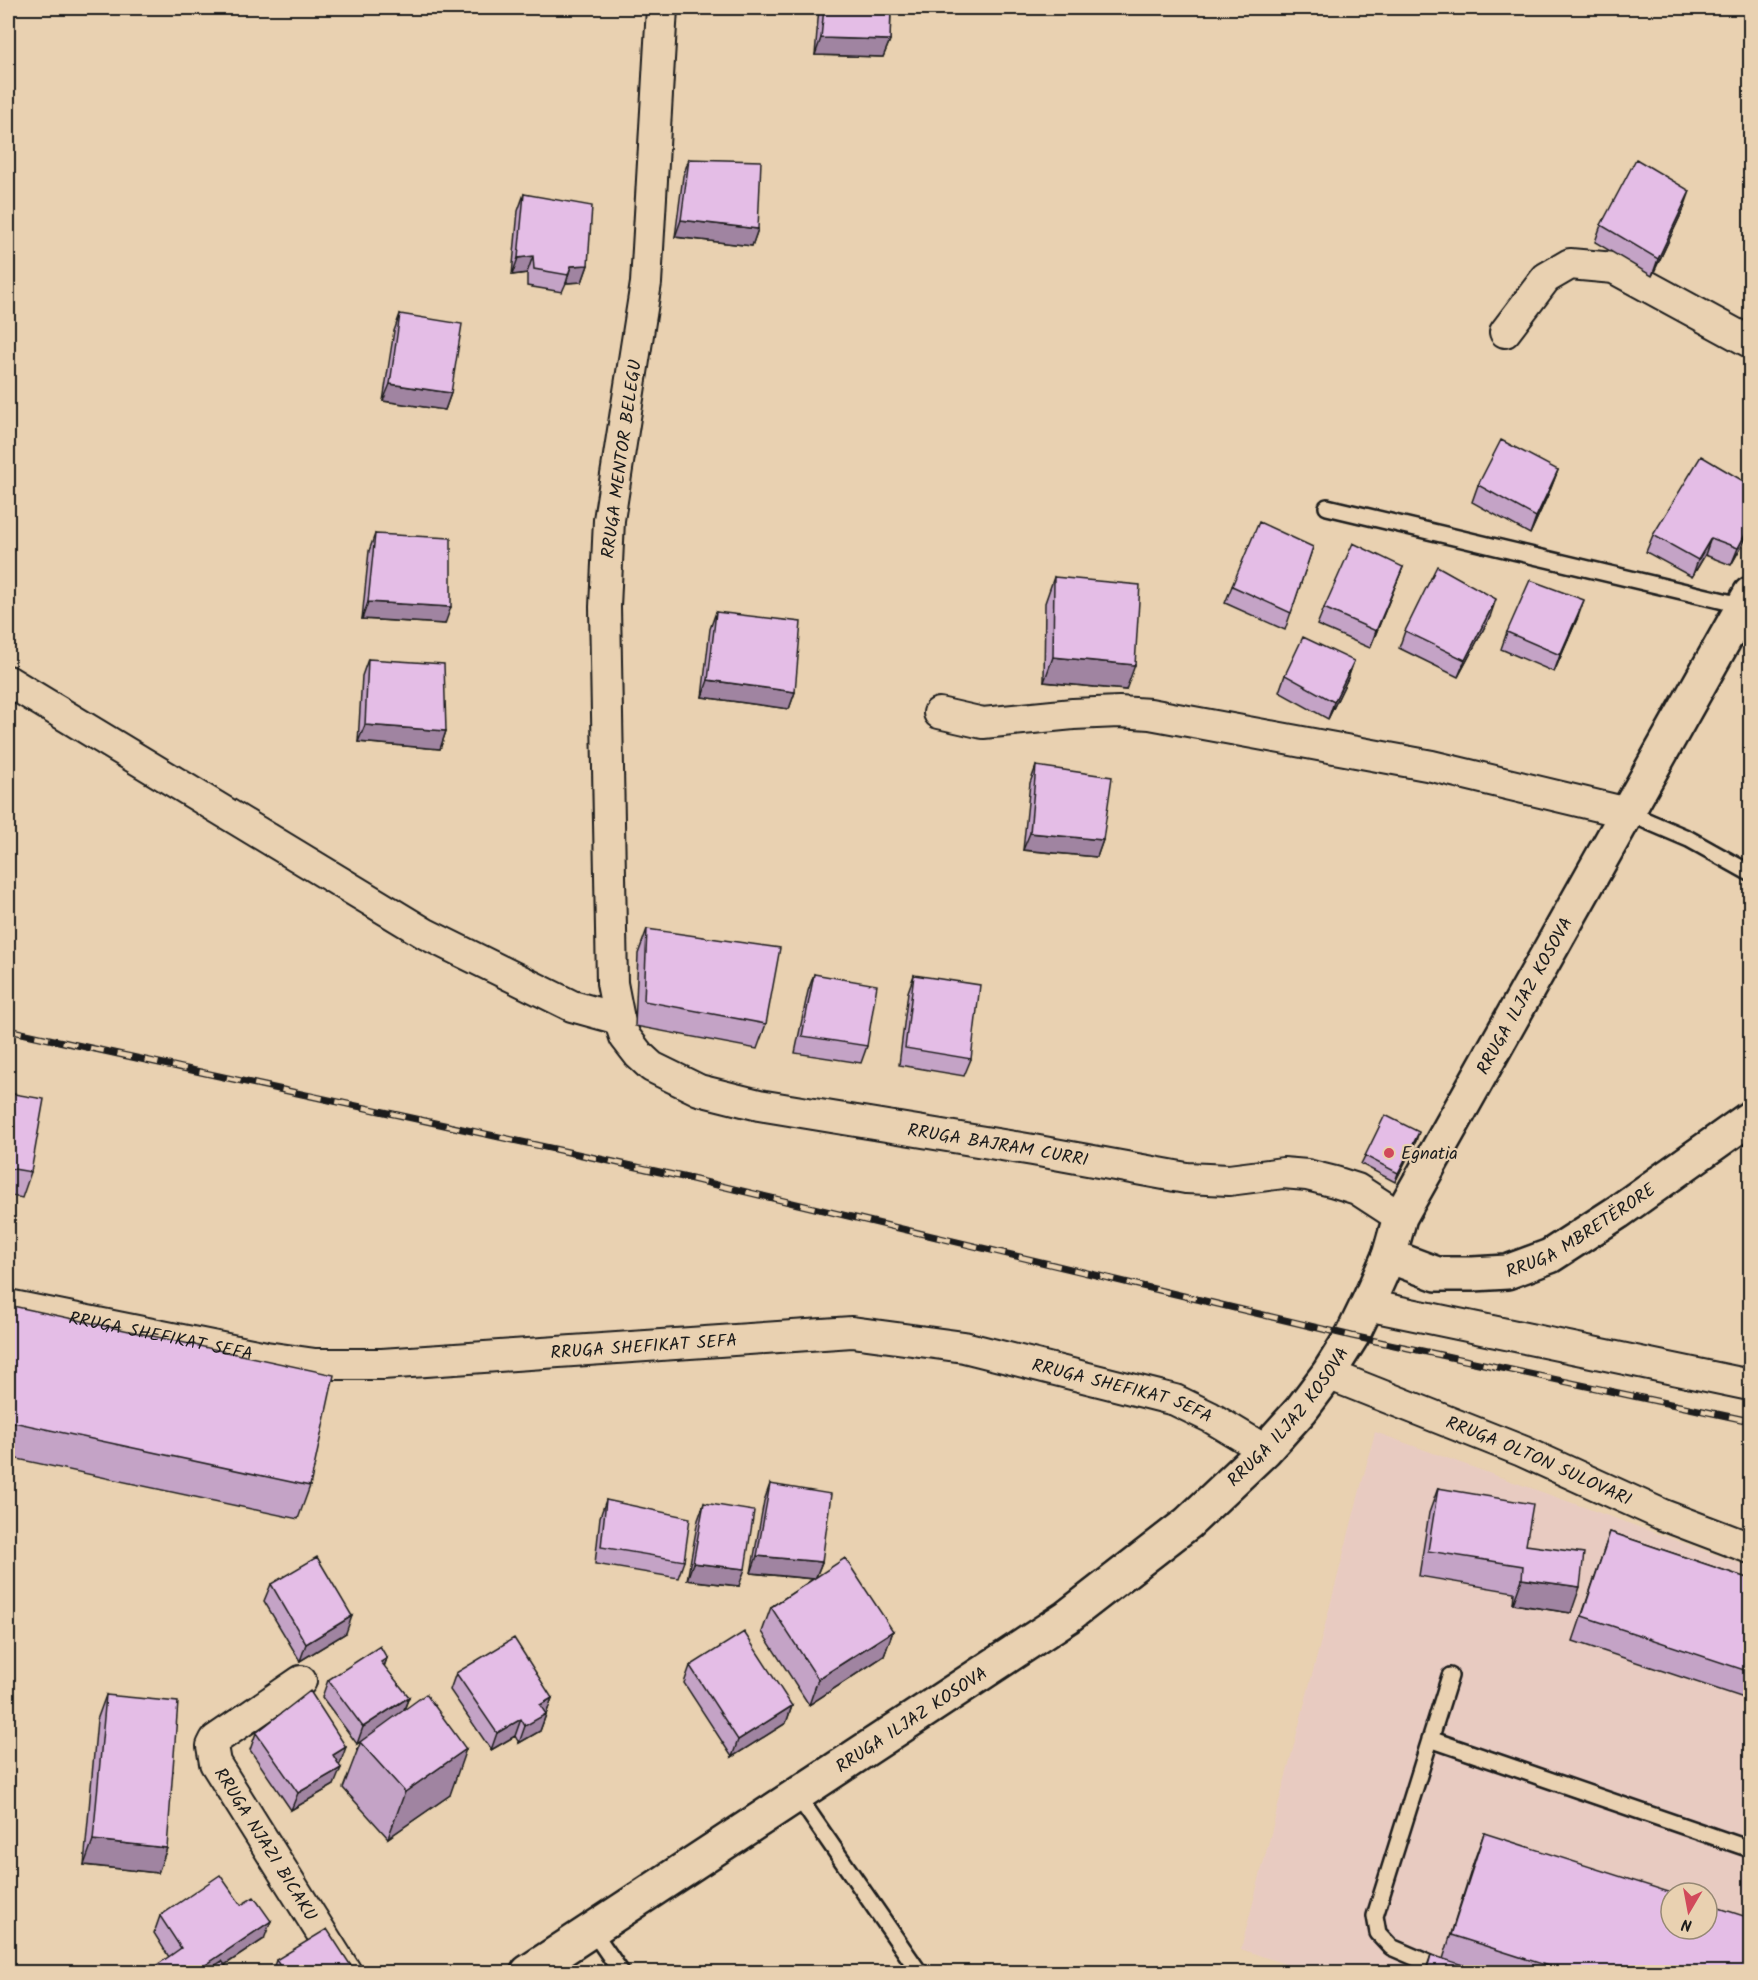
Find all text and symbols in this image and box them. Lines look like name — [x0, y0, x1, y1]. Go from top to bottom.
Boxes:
street label: RRUGA MENTOR BELEGU — [594, 358, 651, 560]
street label: RRUGA ILJAZ KOSOVA — [1470, 912, 1582, 1081]
street label: RRUGA BAJRAM CURRI — [905, 1117, 1090, 1176]
place label: Egnatia — [1401, 1140, 1458, 1169]
marker: Egnatia — [1382, 1146, 1396, 1160]
street label: RRUGA MBRETËRORE — [1502, 1176, 1663, 1287]
street label: RRUGA SHEFIKAT SEFA — [66, 1305, 255, 1370]
street label: RRUGA SHEFIKAT SEFA — [550, 1327, 738, 1368]
street label: RRUGA ILJAZ KOSOVA — [1221, 1342, 1358, 1495]
street label: RRUGA SHEFIKAT SEFA — [1029, 1352, 1217, 1432]
street label: RRUGA OLTON SULOVARI — [1441, 1409, 1636, 1515]
street label: RRUGA ILJAZ KOSOVA — [830, 1660, 994, 1782]
street label: RRUGA NJAZI BICAKU — [205, 1762, 324, 1928]
north arrow — [1659, 1881, 1719, 1941]
text: N — [1680, 1911, 1694, 1937]

